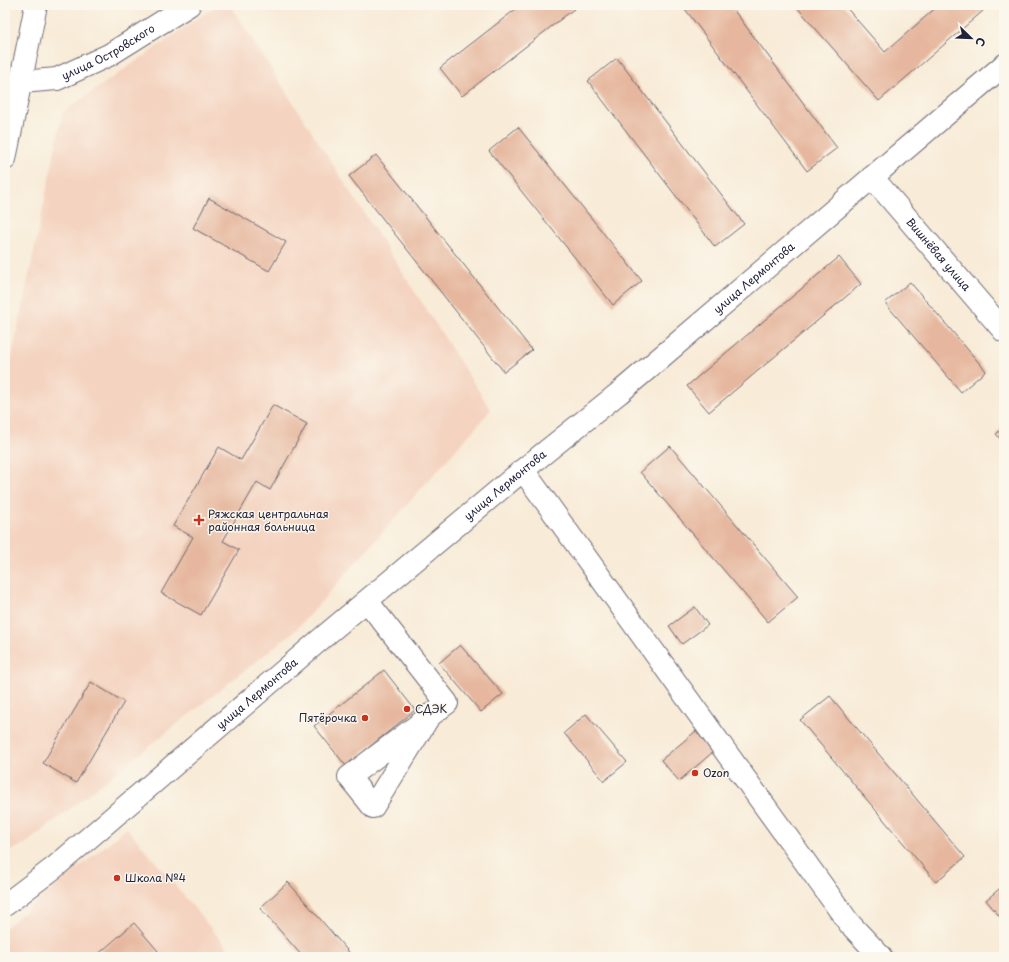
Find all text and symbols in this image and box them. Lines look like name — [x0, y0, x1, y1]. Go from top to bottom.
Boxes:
north arrow — [951, 18, 991, 58]
street label: улица Островского — [59, 19, 158, 84]
text: С — [971, 35, 990, 49]
street label: Вишнёвая улица — [902, 214, 975, 295]
street label: улица Лермонтова — [709, 238, 798, 317]
street label: улица Лермонтова — [460, 446, 550, 524]
place label: Ряжская центральная районная больница — [208, 505, 329, 535]
marker: Ряжская центральная районная больница — [193, 514, 205, 526]
street label: улица Лермонтова — [212, 654, 301, 733]
place label: СДЭК — [415, 700, 448, 717]
marker: СДЭК — [402, 704, 412, 714]
place label: Пятёрочка — [299, 709, 357, 726]
marker: Пятёрочка — [360, 713, 370, 723]
place label: Ozon — [703, 764, 729, 781]
marker: Ozon — [690, 768, 700, 778]
place label: Школа №4 — [125, 869, 186, 886]
marker: Школа №4 — [112, 873, 122, 883]

